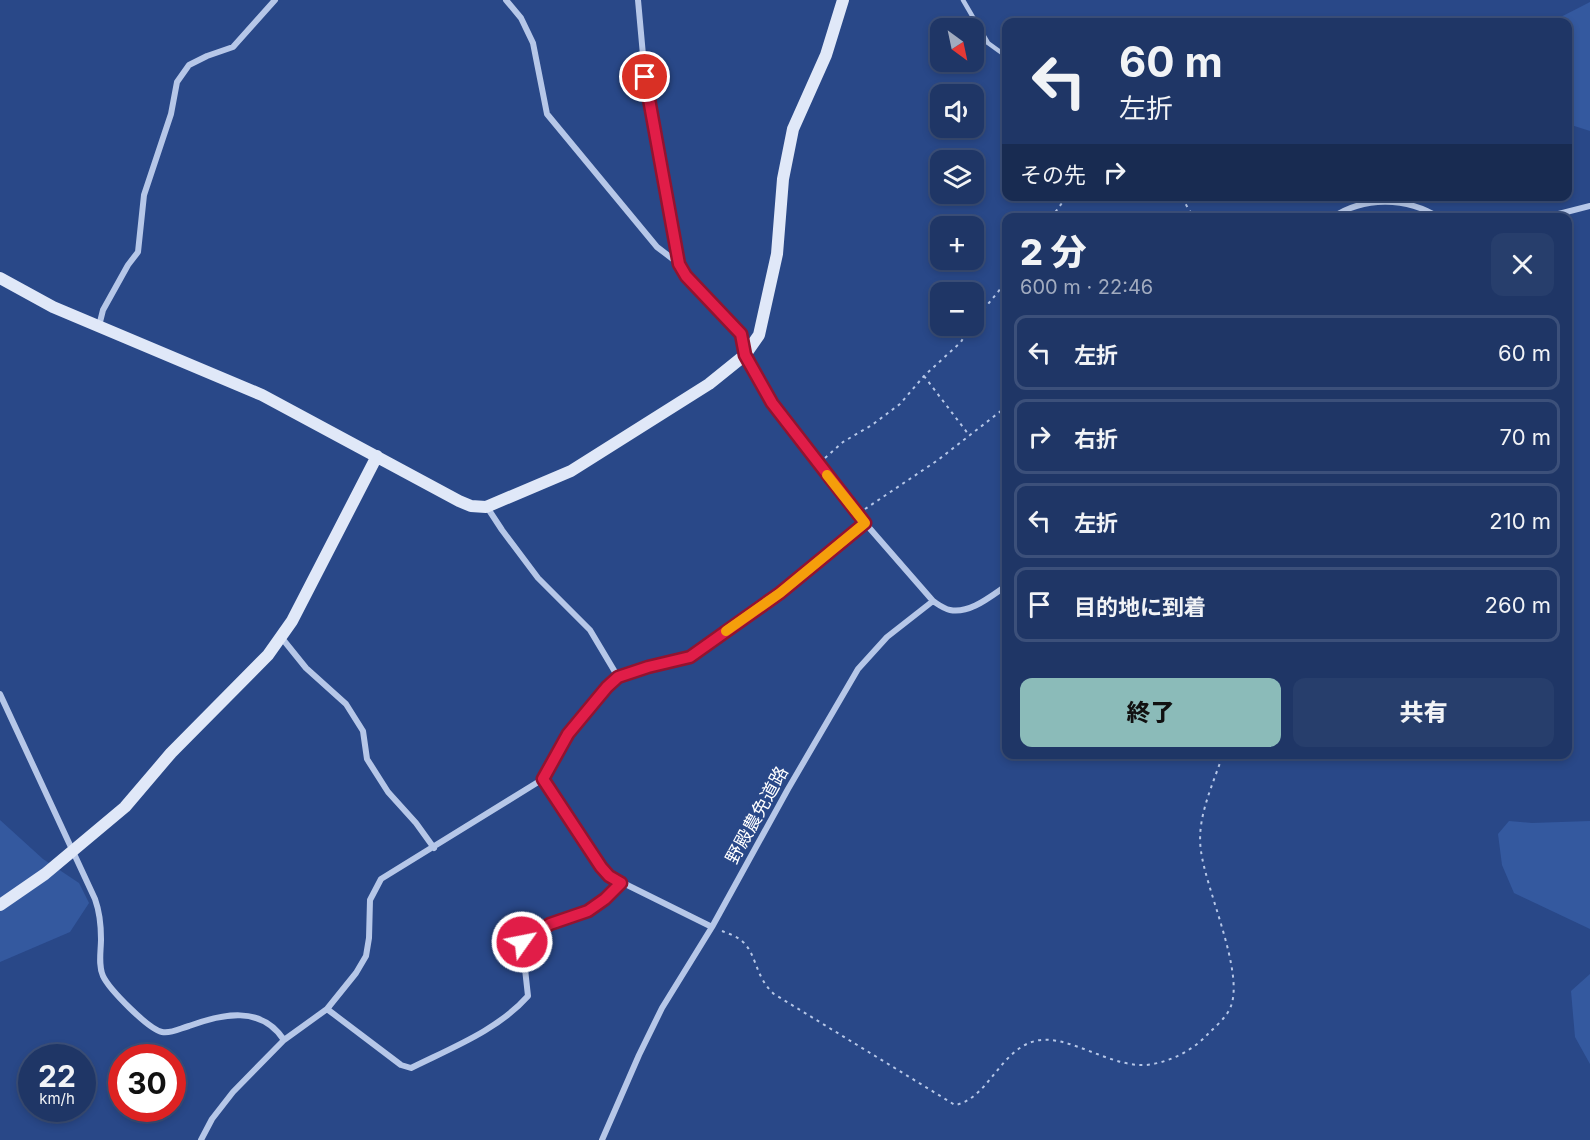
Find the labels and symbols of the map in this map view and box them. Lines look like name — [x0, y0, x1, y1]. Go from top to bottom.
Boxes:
north arrow — [930, 18, 984, 72]
pin — [619, 51, 670, 102]
street label: 野殿農免道路 — [721, 762, 792, 867]
position arrow — [490, 910, 554, 974]
speed limit sign: 30 — [108, 1044, 186, 1122]

